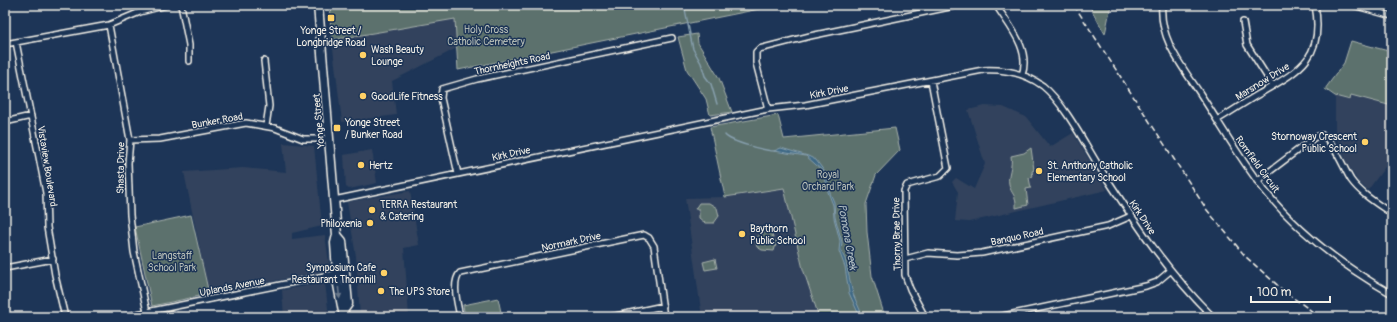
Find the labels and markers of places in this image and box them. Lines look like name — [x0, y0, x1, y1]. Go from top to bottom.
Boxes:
marker: Yonge Street / Longbridge Road — [326, 13, 336, 23]
place label: Yonge Street / Longbridge Road — [296, 25, 366, 49]
place label: Wash Beauty Lounge — [371, 44, 425, 68]
marker: Wash Beauty Lounge — [358, 50, 368, 60]
marker: GoodLife Fitness — [358, 91, 368, 101]
place label: GoodLife Fitness — [371, 91, 443, 103]
place label: Yonge Street / Bunker Road — [344, 117, 403, 141]
marker: Yonge Street / Bunker Road — [332, 123, 342, 133]
place label: Stornoway Crescent Public School — [1271, 131, 1358, 155]
marker: Stornoway Crescent Public School — [1360, 137, 1370, 147]
marker: Hertz — [356, 160, 366, 170]
place label: Hertz — [369, 160, 393, 172]
place label: St. Anthony Catholic Elementary School — [1047, 160, 1133, 184]
marker: St. Anthony Catholic Elementary School — [1034, 166, 1044, 176]
place label: TERRA Restaurant & Catering — [380, 199, 458, 223]
marker: TERRA Restaurant & Catering — [367, 205, 377, 215]
place label: Philoxenia — [320, 218, 362, 230]
marker: Philoxenia — [365, 218, 375, 228]
place label: Baythorn Public School — [750, 223, 806, 247]
marker: Baythorn Public School — [737, 229, 747, 239]
place label: Symposium Cafe Restaurant Thornhill — [291, 262, 376, 286]
marker: Symposium Cafe Restaurant Thornhill — [379, 268, 389, 278]
marker: The UPS Store — [376, 286, 386, 296]
place label: The UPS Store — [389, 286, 450, 298]

